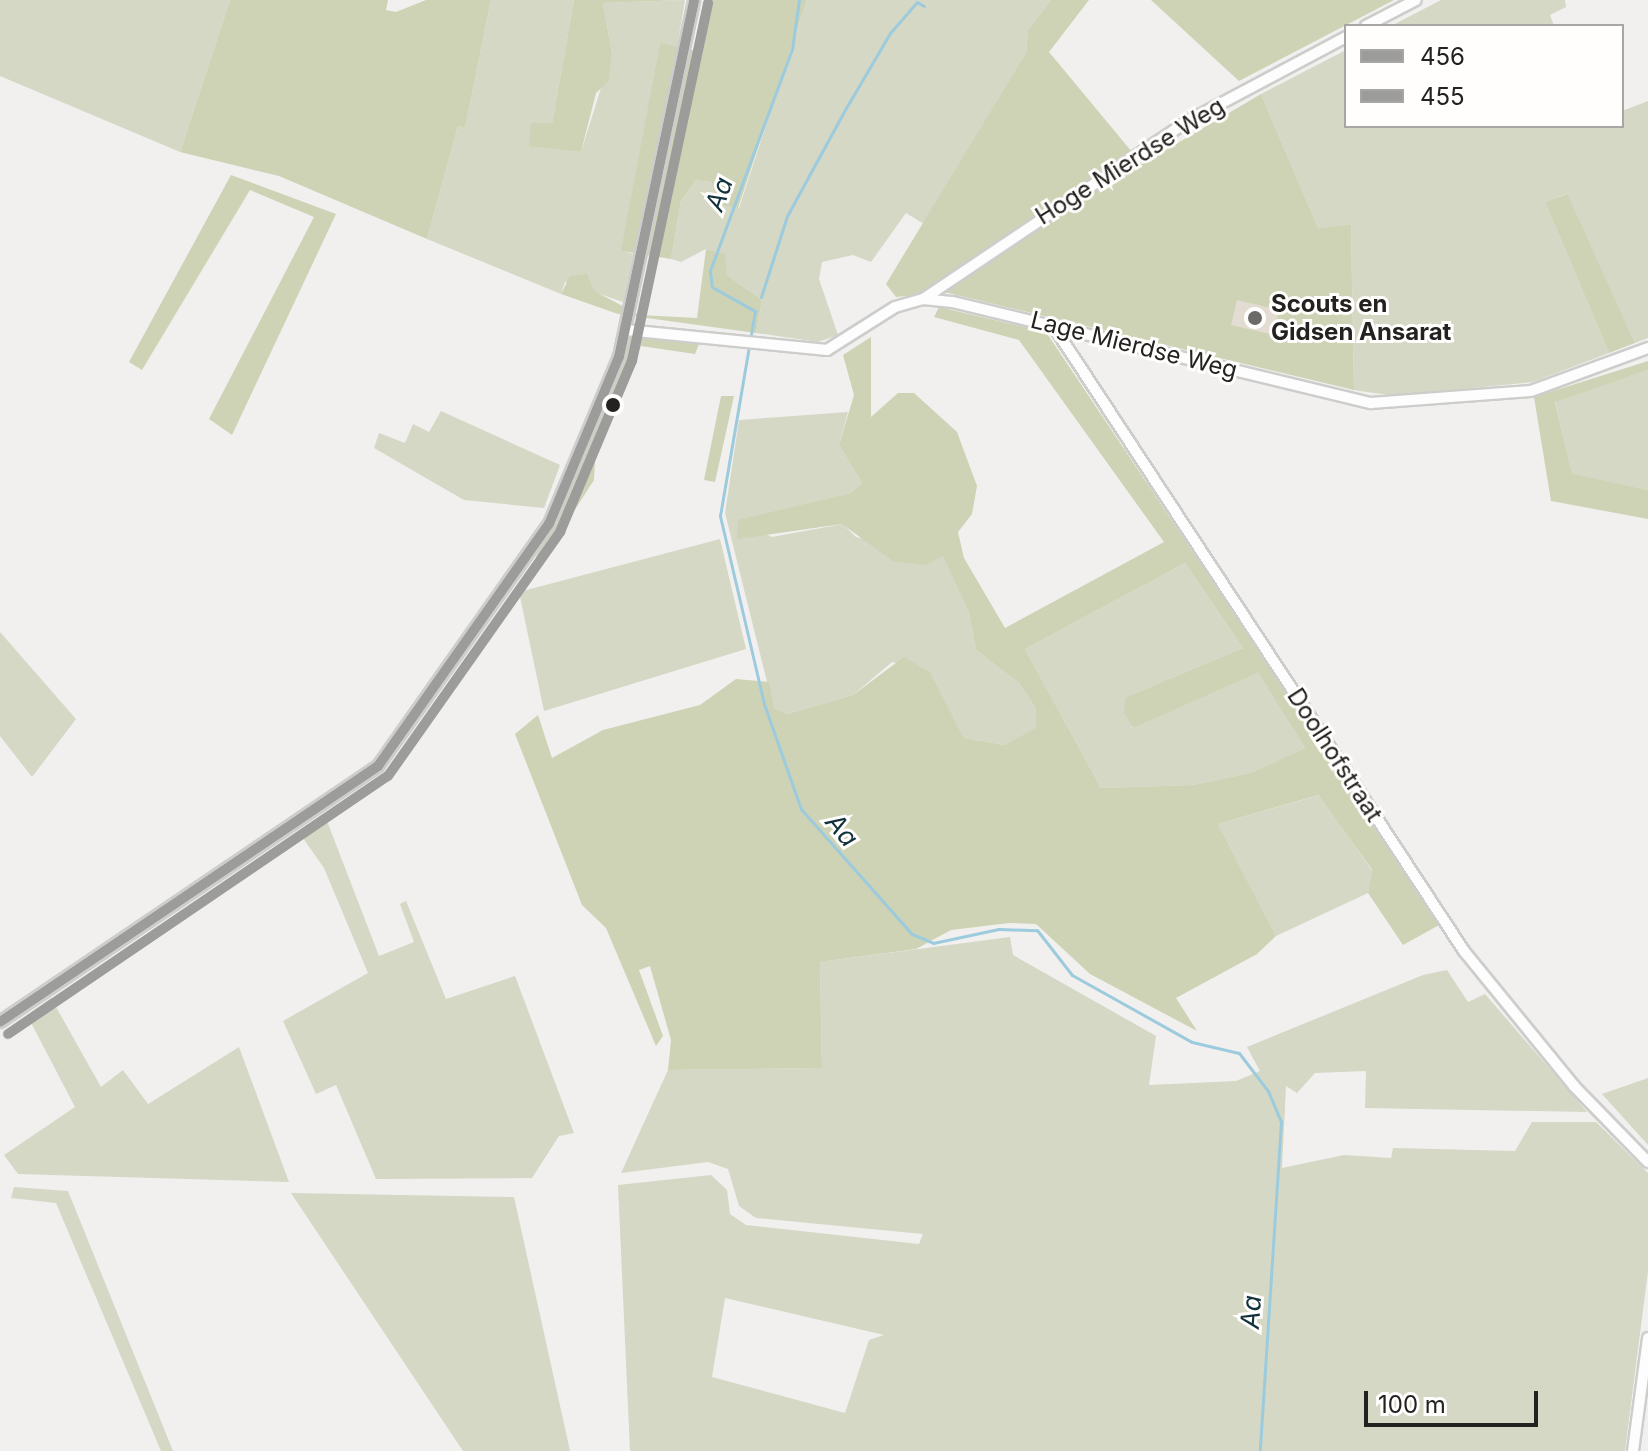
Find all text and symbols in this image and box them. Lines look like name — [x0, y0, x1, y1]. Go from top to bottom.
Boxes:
legend — [1344, 24, 1624, 128]
text: 456 — [1420, 42, 1465, 71]
text: 455 — [1420, 82, 1465, 111]
street label: Hoge Mierdse Weg — [1030, 91, 1230, 231]
water label: Aa — [699, 173, 739, 215]
place label: Scouts en Gidsen Ansarat — [1271, 290, 1451, 346]
street label: Lage Mierdse Weg — [1028, 305, 1240, 385]
marker: Scouts en Gidsen Ansarat — [1246, 309, 1264, 327]
unlabelled marker — [605, 397, 621, 413]
street label: Doolhofstraat — [1281, 683, 1389, 827]
water label: Aa — [819, 807, 865, 853]
water label: Aa — [1234, 1294, 1268, 1330]
scale bar — [1368, 1375, 1542, 1425]
text: 100 m — [1378, 1390, 1446, 1419]

